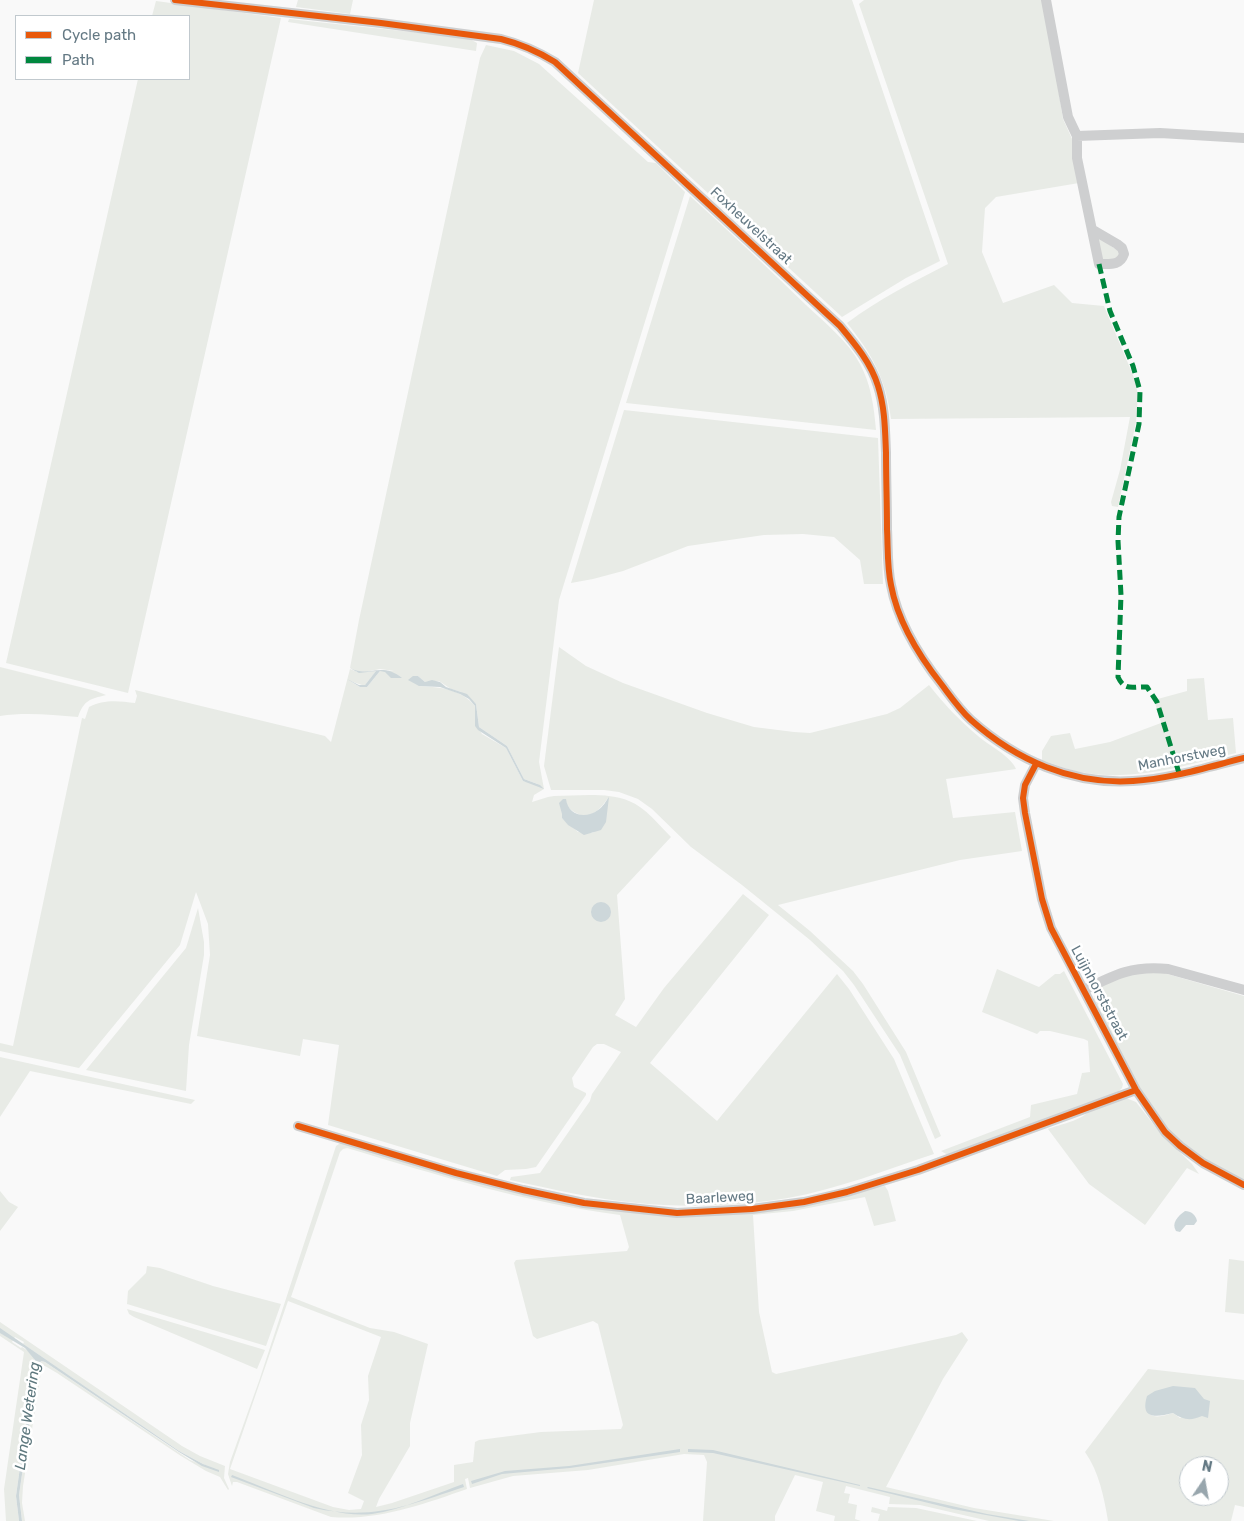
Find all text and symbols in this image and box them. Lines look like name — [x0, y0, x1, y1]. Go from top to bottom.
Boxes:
legend — [15, 15, 190, 80]
text: Cycle path — [62, 26, 136, 44]
text: Path — [62, 51, 95, 69]
street label: Foxheuvelstraat — [707, 184, 795, 268]
street label: Manhorstweg — [1137, 741, 1227, 775]
street label: Luijnhorststraat — [1067, 943, 1131, 1043]
street label: Baarleweg — [685, 1188, 755, 1208]
water label: Lange Wetering — [12, 1361, 44, 1471]
north arrow — [1179, 1456, 1229, 1506]
text: N — [1200, 1457, 1214, 1476]

